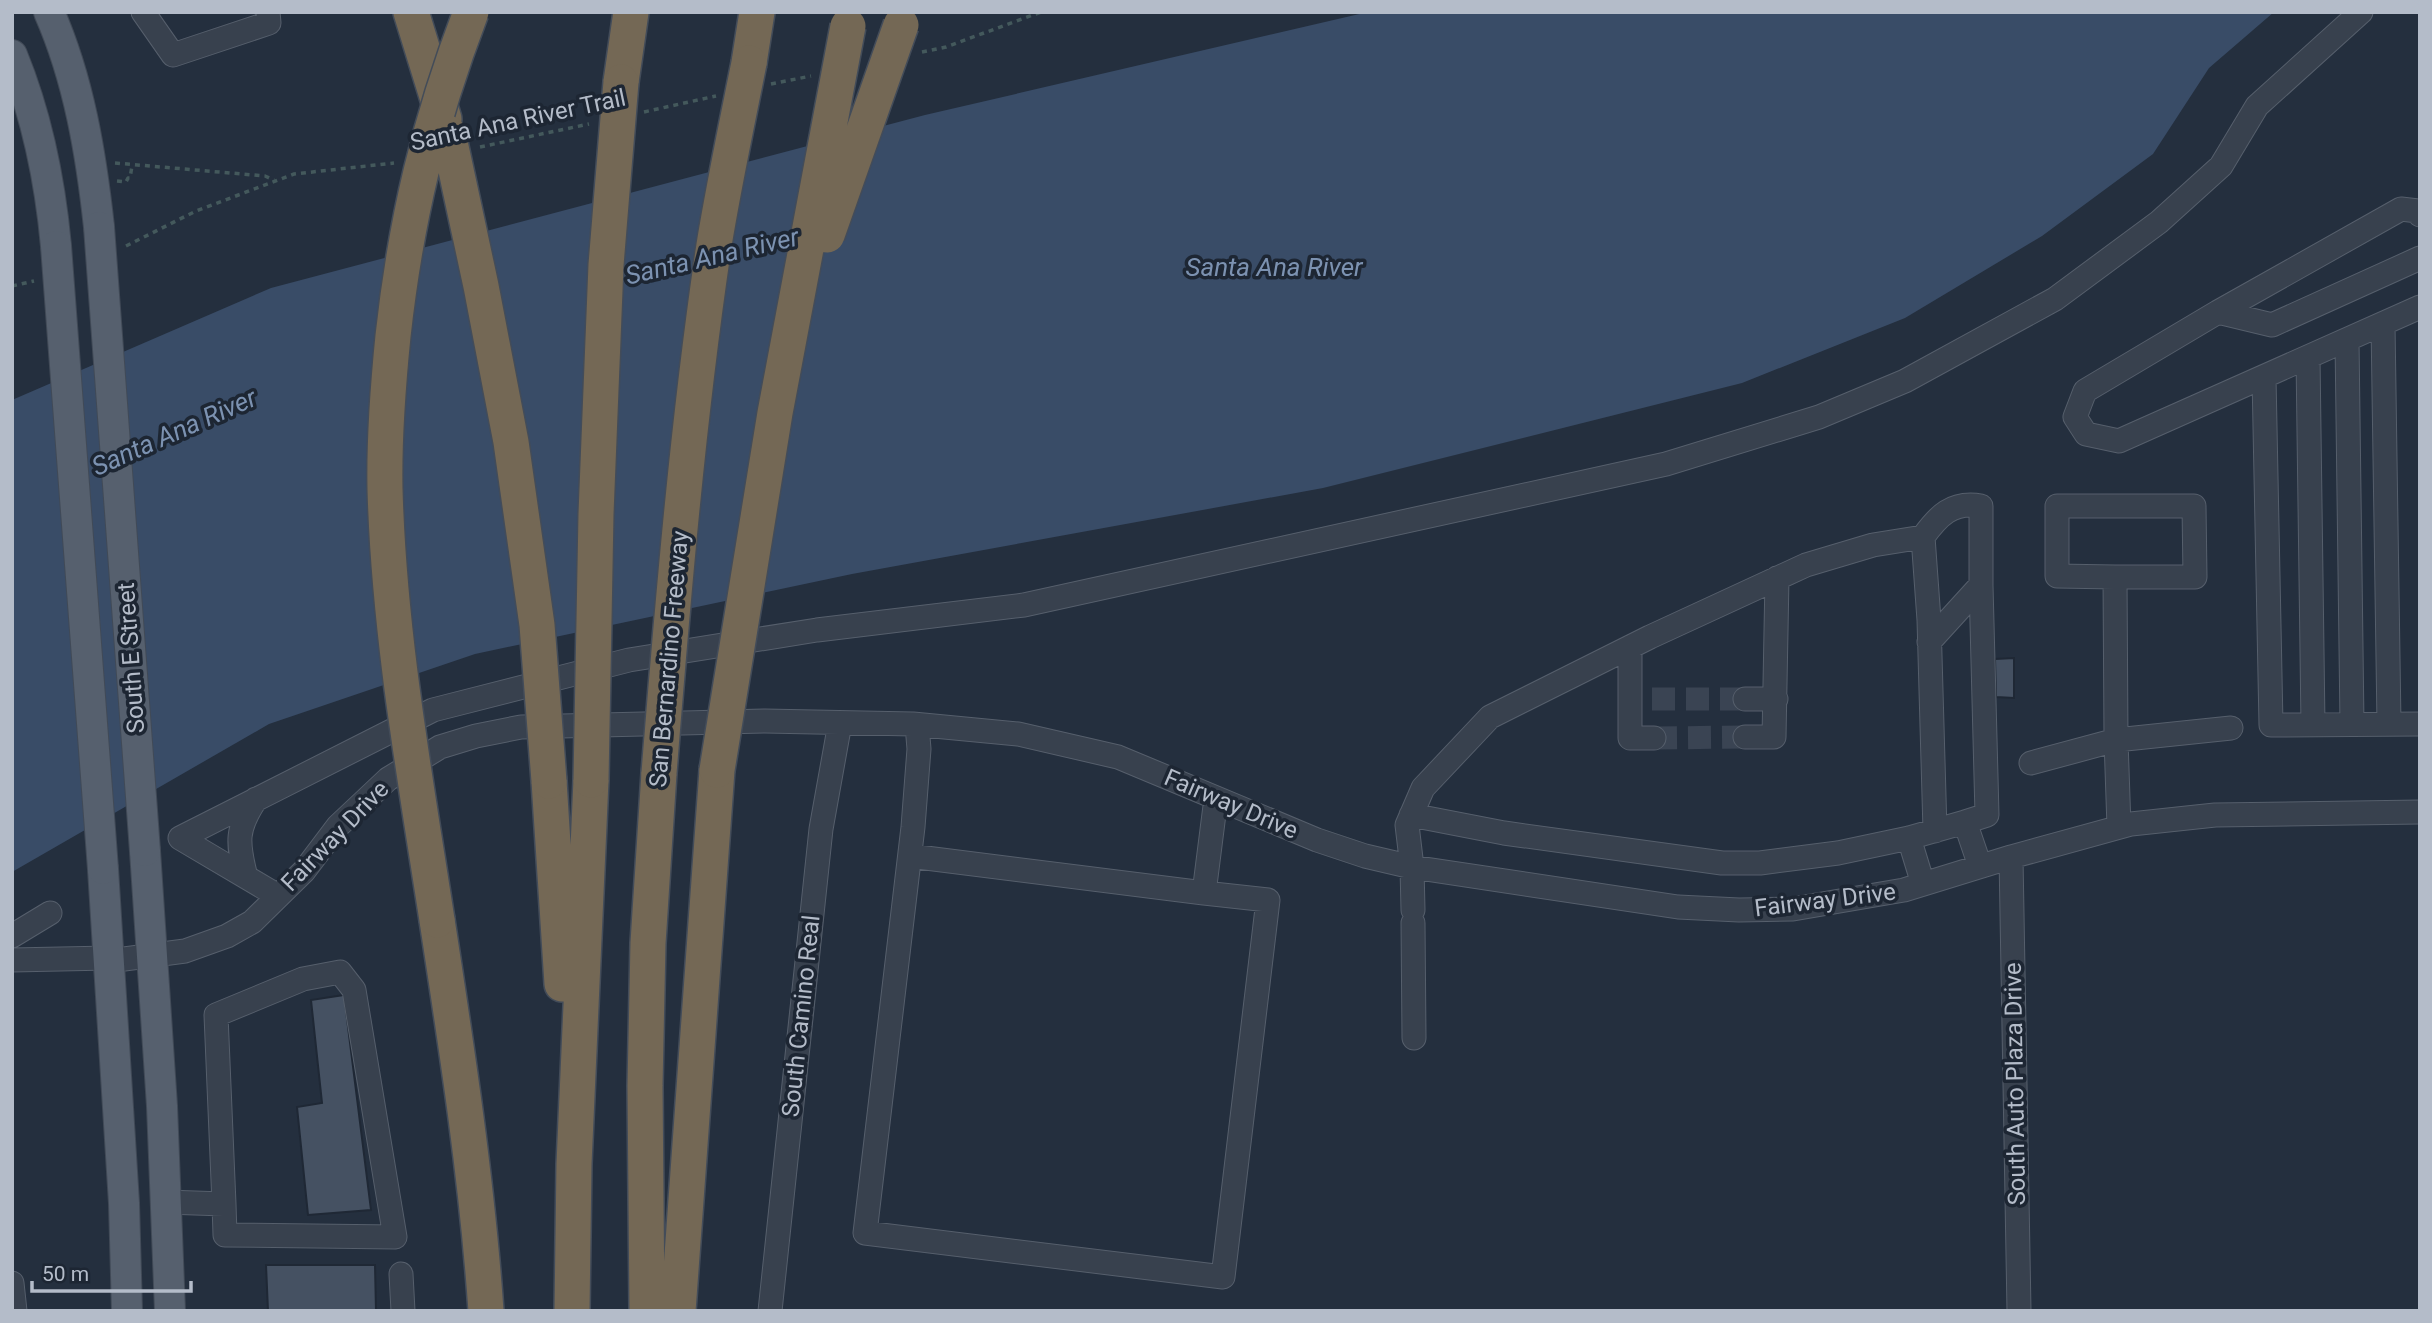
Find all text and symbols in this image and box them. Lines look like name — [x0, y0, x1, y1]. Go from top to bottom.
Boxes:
street label: Santa Ana River Trail — [408, 83, 628, 157]
water label: Santa Ana River — [622, 221, 803, 291]
water label: Santa Ana River — [1185, 252, 1364, 282]
water label: Santa Ana River — [87, 382, 262, 482]
street label: San Bernardino Freeway — [644, 529, 694, 788]
street label: South E Street — [112, 582, 150, 734]
street label: Fairway Drive — [1160, 763, 1302, 845]
street label: Fairway Drive — [276, 775, 394, 897]
street label: Fairway Drive — [1753, 877, 1897, 923]
street label: South Camino Real — [776, 914, 826, 1118]
street label: South Auto Plaza Drive — [1999, 962, 2031, 1206]
scale bar — [32, 1250, 191, 1294]
text: 50 m — [42, 1262, 89, 1286]

